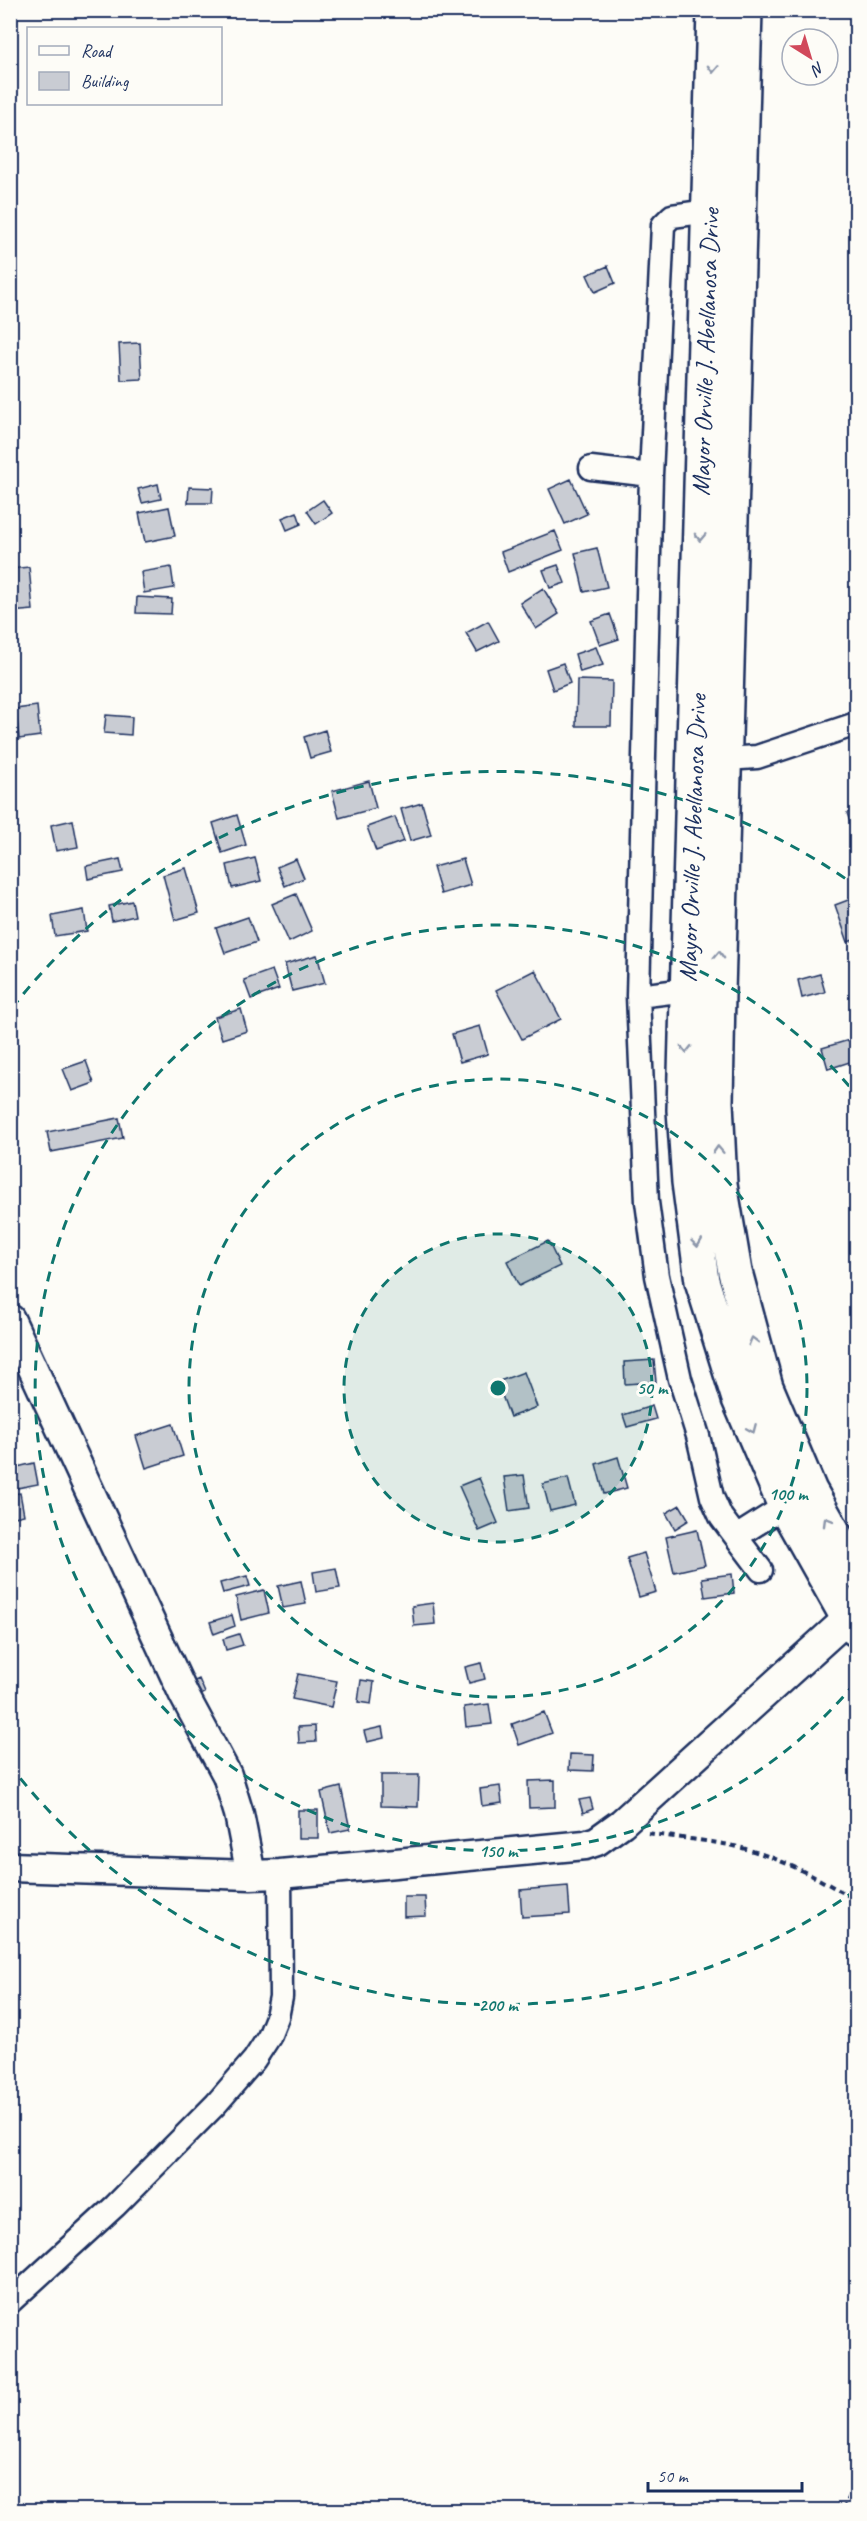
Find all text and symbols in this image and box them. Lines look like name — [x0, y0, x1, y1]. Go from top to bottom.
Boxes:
legend — [27, 27, 222, 105]
north arrow — [780, 27, 840, 87]
text: Road — [81, 40, 114, 62]
text: N — [806, 57, 828, 81]
one-way arrow — [706, 64, 719, 73]
text: Building — [81, 70, 130, 92]
street label: Mayor Orville J. Abellanosa Drive — [684, 206, 727, 496]
one-way arrow — [694, 532, 706, 541]
street label: Mayor Orville J. Abellanosa Drive — [671, 692, 714, 982]
one-way arrow — [712, 951, 725, 960]
one-way arrow — [680, 1044, 692, 1053]
one-way arrow — [712, 1146, 725, 1155]
one-way arrow — [690, 1239, 702, 1248]
one-way arrow — [748, 1337, 761, 1347]
text: 50 m — [637, 1377, 669, 1399]
centre of rings — [488, 1378, 508, 1398]
one-way arrow — [745, 1423, 757, 1434]
text: 100 m — [769, 1483, 809, 1505]
one-way arrow — [823, 1517, 834, 1527]
text: 150 m — [479, 1840, 519, 1862]
text: 200 m — [479, 1994, 519, 2016]
scale bar — [648, 2455, 802, 2493]
text: 50 m — [657, 2465, 690, 2487]

